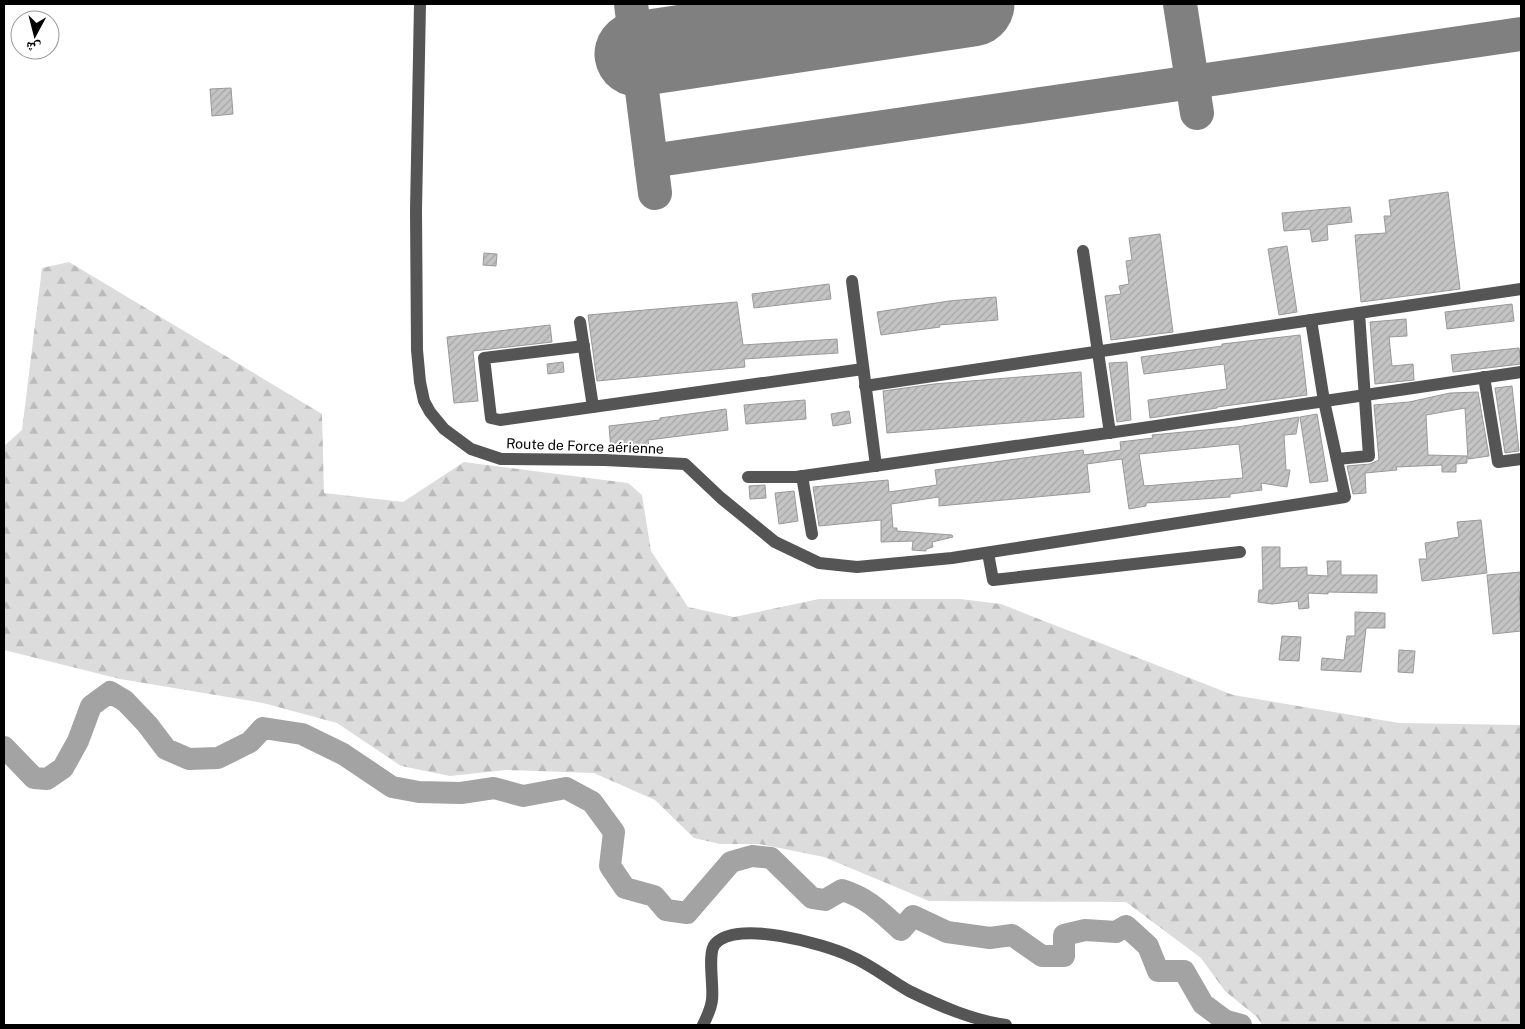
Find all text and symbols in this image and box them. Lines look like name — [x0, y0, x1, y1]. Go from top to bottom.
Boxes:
north arrow — [10, 10, 60, 60]
text: ش — [25, 38, 42, 57]
street label: Route de Force aérienne — [506, 435, 664, 457]

